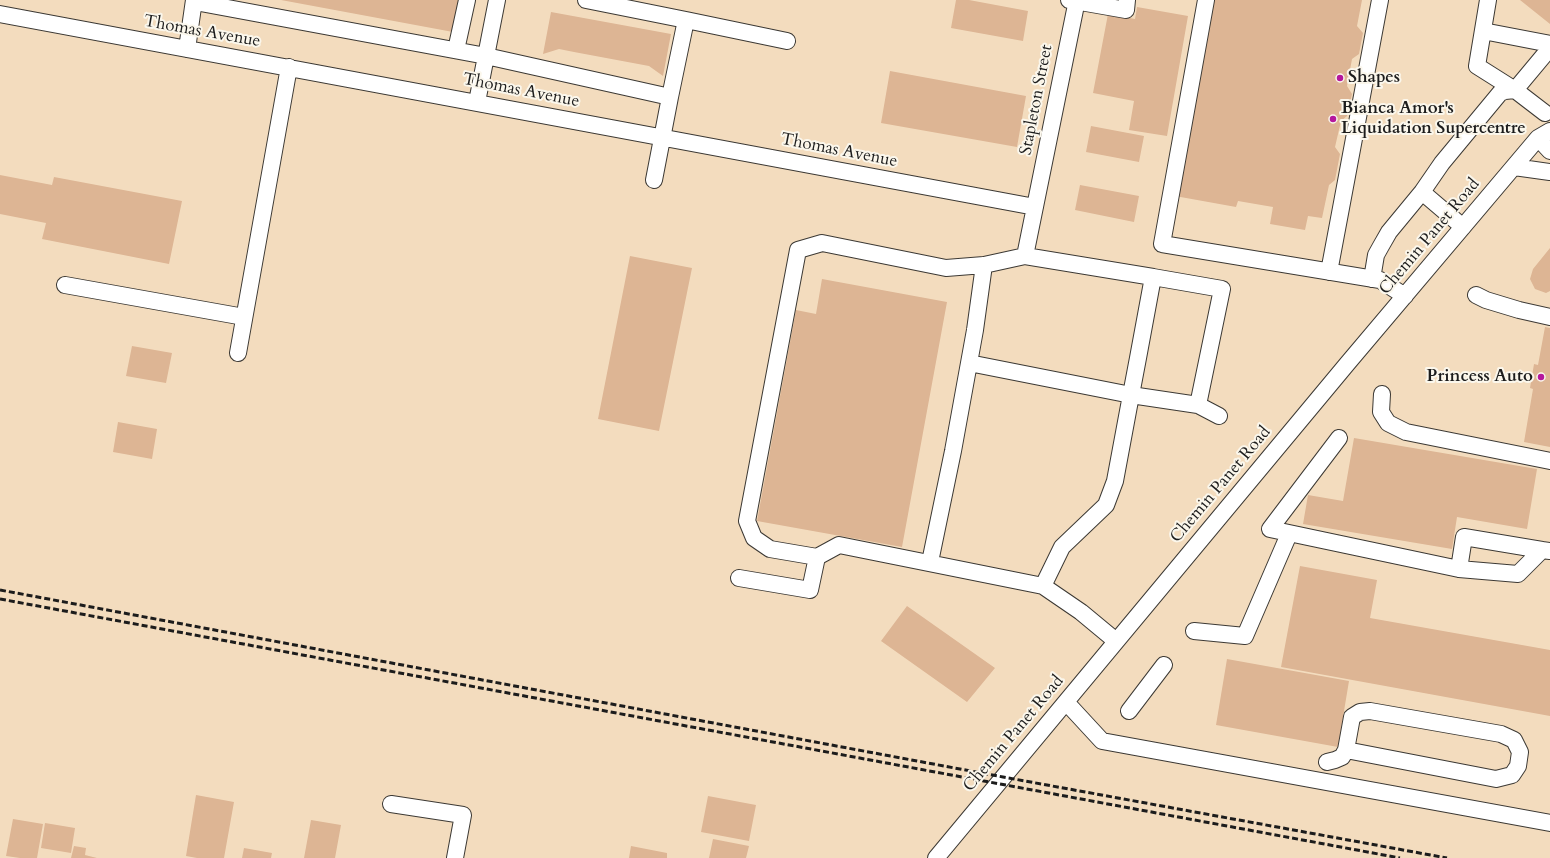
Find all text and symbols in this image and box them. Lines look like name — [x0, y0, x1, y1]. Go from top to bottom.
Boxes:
street label: Thomas Avenue — [142, 12, 262, 52]
street label: Stapleton Street — [1016, 43, 1058, 157]
place label: Shapes — [1348, 68, 1400, 88]
street label: Thomas Avenue — [461, 70, 581, 112]
marker: Shapes — [1335, 73, 1345, 83]
place label: Bianca Amor's Liquidation Supercentre — [1341, 99, 1526, 139]
marker: Bianca Amor's Liquidation Supercentre — [1328, 114, 1338, 124]
street label: Thomas Avenue — [779, 130, 899, 172]
street label: Chemin Panet Road — [1375, 175, 1485, 299]
place label: Princess Auto — [1427, 367, 1533, 387]
marker: Princess Auto — [1536, 372, 1546, 382]
street label: Chemin Panet Road — [1166, 423, 1276, 547]
street label: Chemin Panet Road — [959, 672, 1069, 796]

